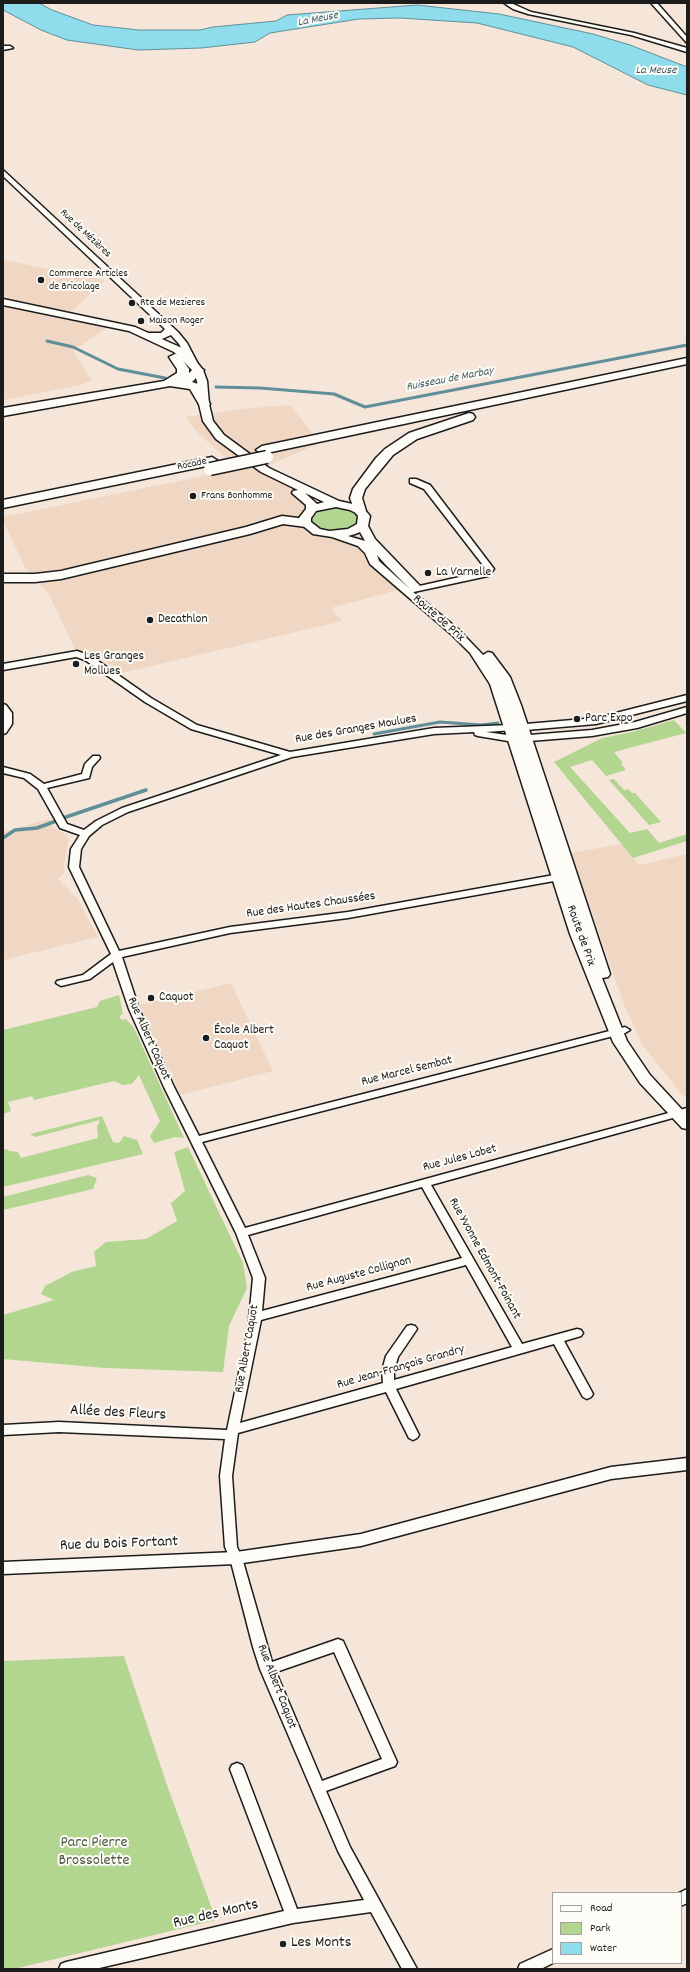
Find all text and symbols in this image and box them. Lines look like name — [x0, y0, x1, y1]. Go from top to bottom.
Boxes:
water label: La Meuse — [296, 9, 340, 31]
water label: La Meuse — [635, 64, 677, 78]
street label: Rue de Mézières — [56, 207, 114, 261]
place label: Commerce Articles de Bricolage — [49, 267, 128, 293]
marker: Commerce Articles de Bricolage — [36, 275, 46, 285]
place label: Rte de Mezieres — [140, 296, 205, 310]
marker: Rte de Mezieres — [127, 298, 137, 308]
place label: Maison Roger — [149, 314, 204, 328]
marker: Maison Roger — [136, 316, 146, 326]
water label: Ruisseau de Marbay — [405, 364, 495, 396]
street label: Rocade — [176, 455, 208, 475]
place label: Frans Bonhomme — [201, 489, 272, 503]
marker: Frans Bonhomme — [188, 491, 198, 501]
place label: La Varnelle — [436, 565, 491, 581]
marker: La Varnelle — [423, 568, 433, 578]
street label: Route de Prix — [409, 592, 467, 646]
place label: Decathlon — [158, 612, 207, 628]
marker: Decathlon — [145, 615, 155, 625]
place label: Les Granges Mollues — [84, 649, 144, 680]
marker: Les Granges Mollues — [71, 659, 81, 669]
place label: Parc Expo — [585, 711, 633, 727]
street label: Rue des Granges Moulues — [294, 712, 418, 748]
marker: Parc Expo — [572, 714, 582, 724]
street label: Rue des Hautes Chaussées — [246, 889, 376, 923]
street label: Route de Prix — [562, 903, 598, 969]
place label: Caquot — [159, 990, 193, 1006]
marker: Caquot — [146, 993, 156, 1003]
street label: Rue Albert Caquot — [123, 995, 173, 1083]
place label: École Albert Caquot — [214, 1023, 274, 1054]
marker: École Albert Caquot — [201, 1033, 211, 1043]
street label: Rue Marcel Sembat — [360, 1053, 454, 1091]
street label: Rue Jules Lobet — [422, 1142, 498, 1176]
street label: Rue Yvonne Edmont-Foinant — [444, 1196, 524, 1322]
street label: Rue Auguste Collignon — [305, 1254, 413, 1296]
street label: Rue Albert Caquot — [233, 1304, 263, 1394]
street label: Rue Jean-François Grandry — [335, 1342, 467, 1394]
street label: Allée des Fleurs — [69, 1402, 167, 1426]
street label: Rue du Bois Fortant — [60, 1533, 178, 1557]
street label: Rue Albert Caquot — [253, 1643, 299, 1731]
park label: Parc Pierre Brossolette — [59, 1834, 129, 1872]
legend — [552, 1892, 682, 1964]
street label: Rue des Monts — [172, 1896, 260, 1934]
text: Road — [590, 1900, 612, 1917]
text: Park — [590, 1920, 610, 1937]
place label: Les Monts — [291, 1934, 352, 1954]
marker: Les Monts — [278, 1939, 288, 1949]
text: Water — [590, 1940, 617, 1957]

